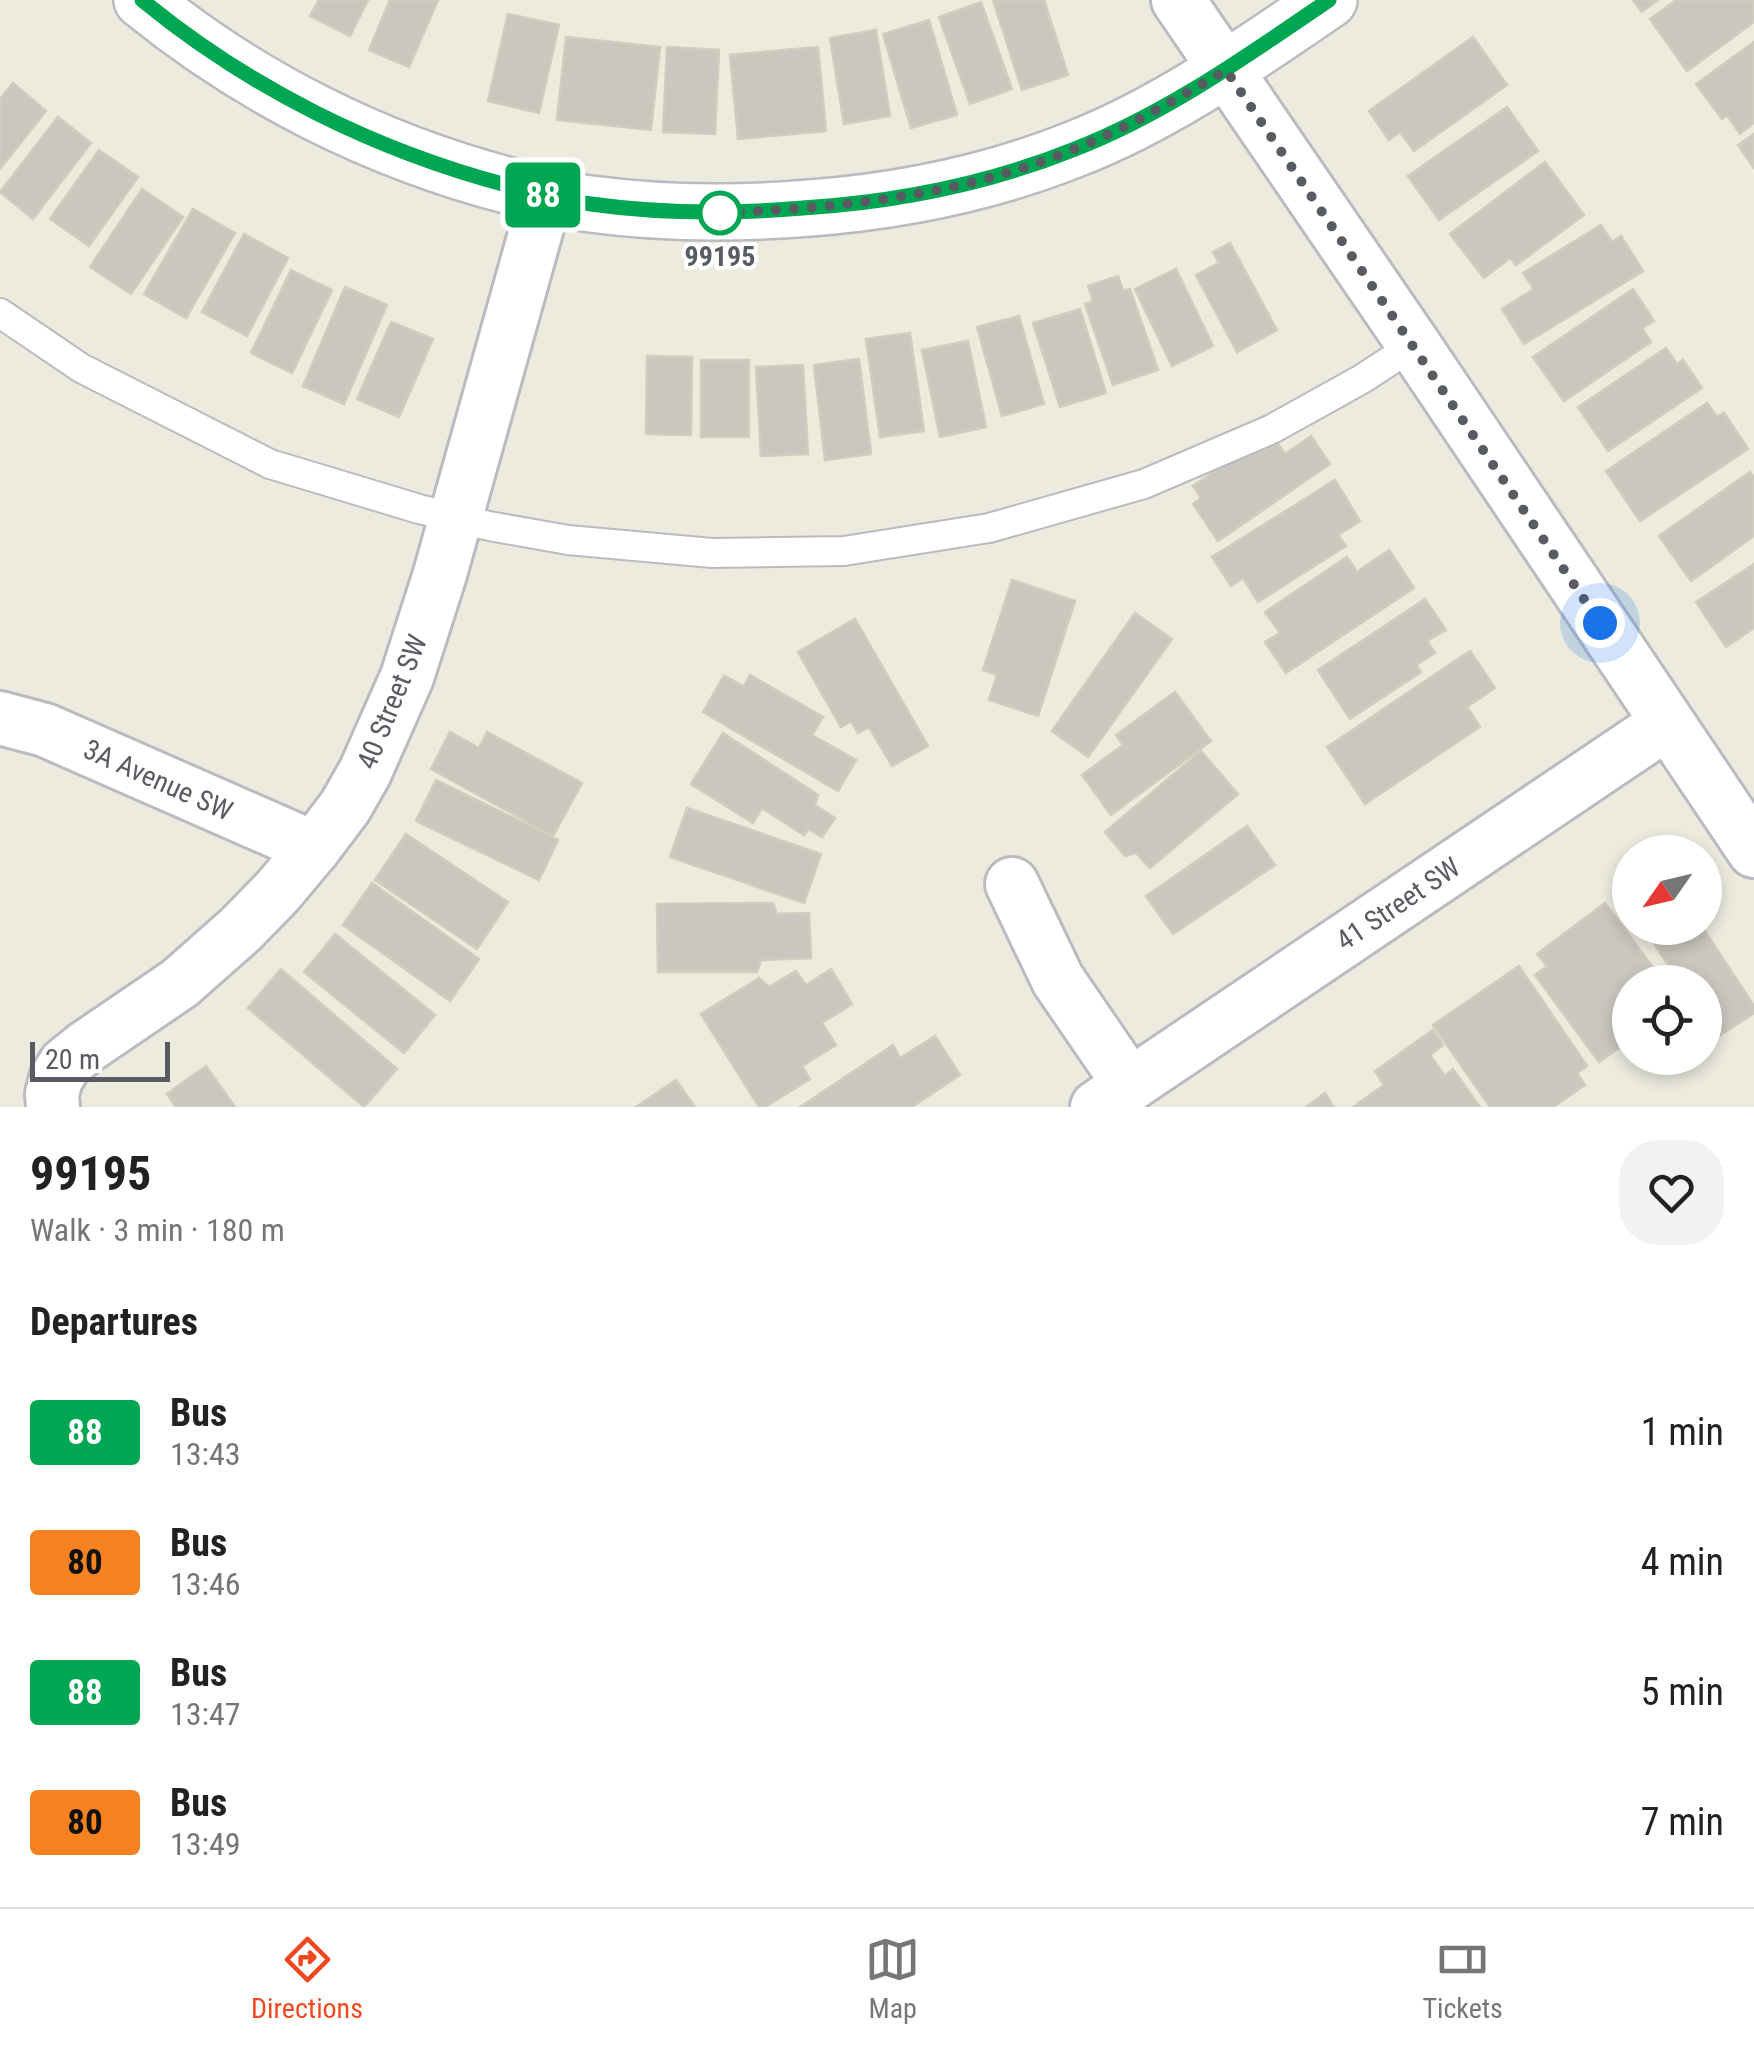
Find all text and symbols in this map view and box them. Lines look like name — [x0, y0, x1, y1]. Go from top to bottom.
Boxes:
line badge: 88 — [498, 162, 588, 228]
text: 88 — [525, 175, 561, 216]
marker: 99195 — [699, 192, 741, 234]
place label: 99195 — [685, 240, 755, 273]
your location — [1575, 598, 1625, 648]
street label: 40 Street SW — [350, 630, 434, 774]
street label: 3A Avenue SW — [79, 733, 237, 827]
north arrow — [1612, 835, 1722, 945]
map controls — [1612, 835, 1722, 1075]
street label: 41 Street SW — [1330, 851, 1466, 957]
button: locate — [1612, 965, 1722, 1075]
scale bar — [30, 1037, 170, 1082]
text: 20 m — [45, 1043, 100, 1076]
button: heart — [1619, 1140, 1724, 1245]
text: 99195 — [30, 1145, 151, 1202]
text: Walk · 3 min · 180 m — [30, 1211, 285, 1249]
text: Departures — [30, 1300, 198, 1344]
text: Bus — [170, 1391, 227, 1435]
text: 1 min — [1641, 1410, 1724, 1454]
text: 88 — [67, 1412, 103, 1453]
text: 13:43 — [170, 1435, 241, 1473]
text: Bus — [170, 1521, 227, 1565]
text: 4 min — [1641, 1540, 1724, 1584]
text: 80 — [67, 1542, 103, 1583]
text: 13:46 — [170, 1565, 241, 1603]
text: Bus — [170, 1651, 227, 1695]
text: 5 min — [1641, 1670, 1724, 1714]
text: 88 — [67, 1672, 103, 1713]
text: 13:47 — [170, 1695, 241, 1733]
text: Bus — [170, 1781, 227, 1825]
text: 7 min — [1641, 1800, 1724, 1844]
text: 80 — [67, 1802, 103, 1843]
text: 13:49 — [170, 1825, 241, 1863]
tab: Directions — [251, 1932, 363, 2025]
tab: Map — [865, 1932, 920, 2025]
tab: Tickets — [1422, 1932, 1503, 2025]

